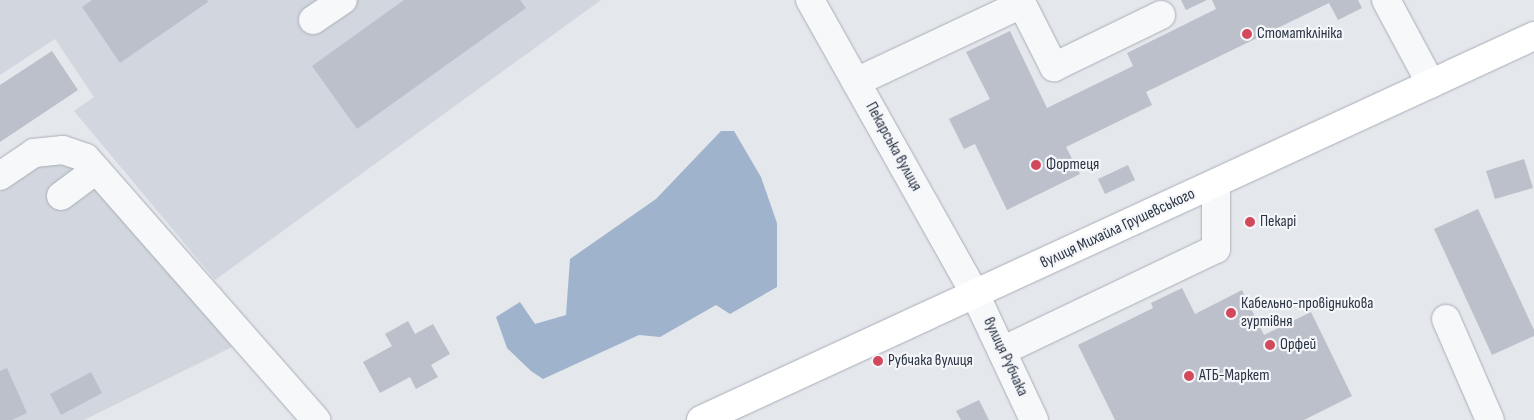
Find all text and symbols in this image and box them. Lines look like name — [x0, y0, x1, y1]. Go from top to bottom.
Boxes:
place label: Стоматклініка — [1257, 24, 1342, 44]
marker: Стоматклініка — [1241, 28, 1253, 40]
street label: Пекарська вулиця — [861, 99, 925, 195]
place label: Фортеця — [1046, 155, 1099, 175]
marker: Фортеця — [1030, 159, 1042, 171]
street label: вулиця Михайла Грушевського — [1038, 185, 1198, 273]
place label: Пекарі — [1260, 212, 1296, 232]
marker: Пекарі — [1244, 216, 1256, 228]
place label: Кабельно-провідникова гуртівня — [1241, 294, 1373, 332]
marker: Кабельно-провідникова гуртівня — [1225, 307, 1237, 319]
street label: вулиця Рубчака — [978, 315, 1032, 399]
place label: Орфей — [1280, 335, 1316, 355]
marker: Орфей — [1264, 339, 1276, 351]
place label: Рубчака вулиця — [888, 351, 973, 371]
marker: Рубчака вулиця — [872, 355, 884, 367]
place label: АТБ-Маркет — [1199, 366, 1269, 386]
marker: АТБ-Маркет — [1183, 370, 1195, 382]

